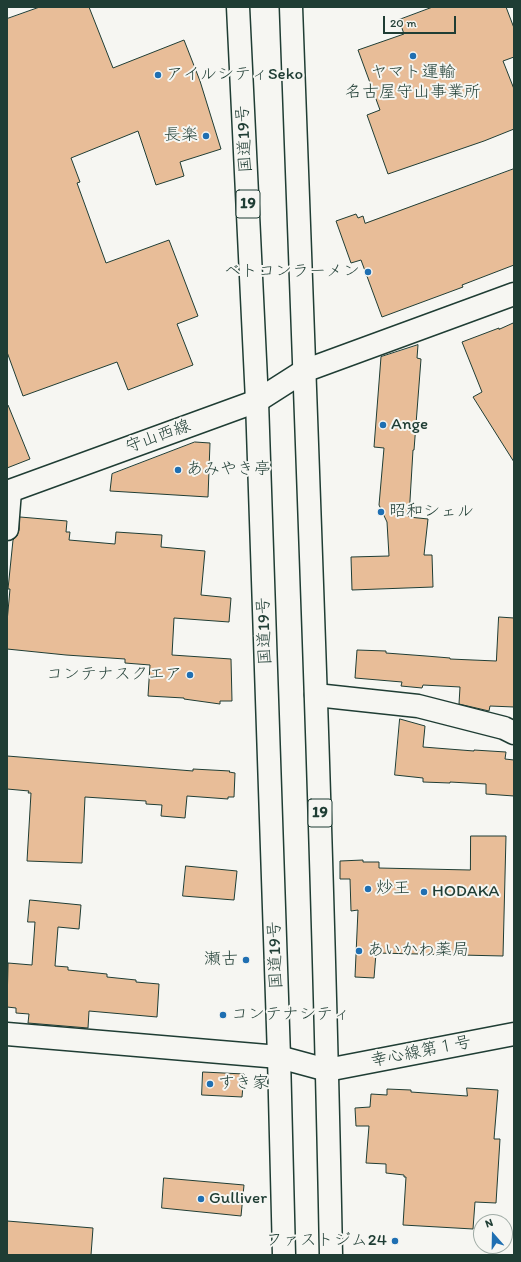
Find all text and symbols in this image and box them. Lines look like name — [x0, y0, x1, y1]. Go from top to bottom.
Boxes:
scale bar — [385, 8, 458, 34]
text: 20 m — [390, 16, 417, 30]
marker: ヤマト運輸 名古屋守山事業所 — [408, 51, 418, 61]
place label: ヤマト運輸 名古屋守山事業所 — [345, 63, 481, 103]
place label: アイルシティSeko — [166, 65, 303, 85]
marker: アイルシティSeko — [153, 70, 163, 80]
street label: 国道19号 — [233, 105, 257, 173]
place label: 長楽 — [164, 126, 198, 146]
marker: 長楽 — [201, 131, 211, 141]
road number: 19 — [236, 190, 260, 218]
place label: ベトコンラーメン — [224, 262, 360, 282]
marker: ベトコンラーメン — [363, 267, 373, 277]
place label: Ange — [391, 415, 428, 435]
street label: 守山西線 — [123, 416, 193, 458]
marker: Ange — [378, 420, 388, 430]
place label: あみやき亭 — [186, 460, 271, 480]
marker: あみやき亭 — [173, 465, 183, 475]
place label: 昭和シェル — [389, 502, 474, 522]
marker: 昭和シェル — [376, 507, 386, 517]
street label: 国道19号 — [254, 597, 276, 665]
place label: コンテナスクエア — [46, 665, 182, 685]
marker: コンテナスクエア — [185, 670, 195, 680]
road number: 19 — [308, 799, 332, 827]
place label: 炒王 — [376, 879, 410, 899]
place label: HODAKA — [432, 882, 499, 902]
marker: 炒王 — [363, 884, 373, 894]
marker: HODAKA — [419, 887, 429, 897]
street label: 国道19号 — [265, 921, 287, 989]
place label: あいかわ薬局 — [367, 941, 469, 961]
marker: あいかわ薬局 — [354, 946, 364, 956]
place label: 瀬古 — [204, 950, 238, 970]
marker: 瀬古 — [241, 955, 251, 965]
place label: コンテナシティ — [231, 1005, 350, 1025]
marker: コンテナシティ — [218, 1010, 228, 1020]
street label: 幸心線第１号 — [369, 1032, 473, 1072]
place label: すき家 — [218, 1074, 269, 1094]
marker: すき家 — [205, 1079, 215, 1089]
place label: Gulliver — [209, 1189, 267, 1209]
marker: Gulliver — [196, 1194, 206, 1204]
north arrow — [473, 1214, 513, 1254]
text: N — [483, 1216, 495, 1231]
place label: ファストジム24 — [266, 1231, 387, 1251]
marker: ファストジム24 — [390, 1236, 400, 1246]

